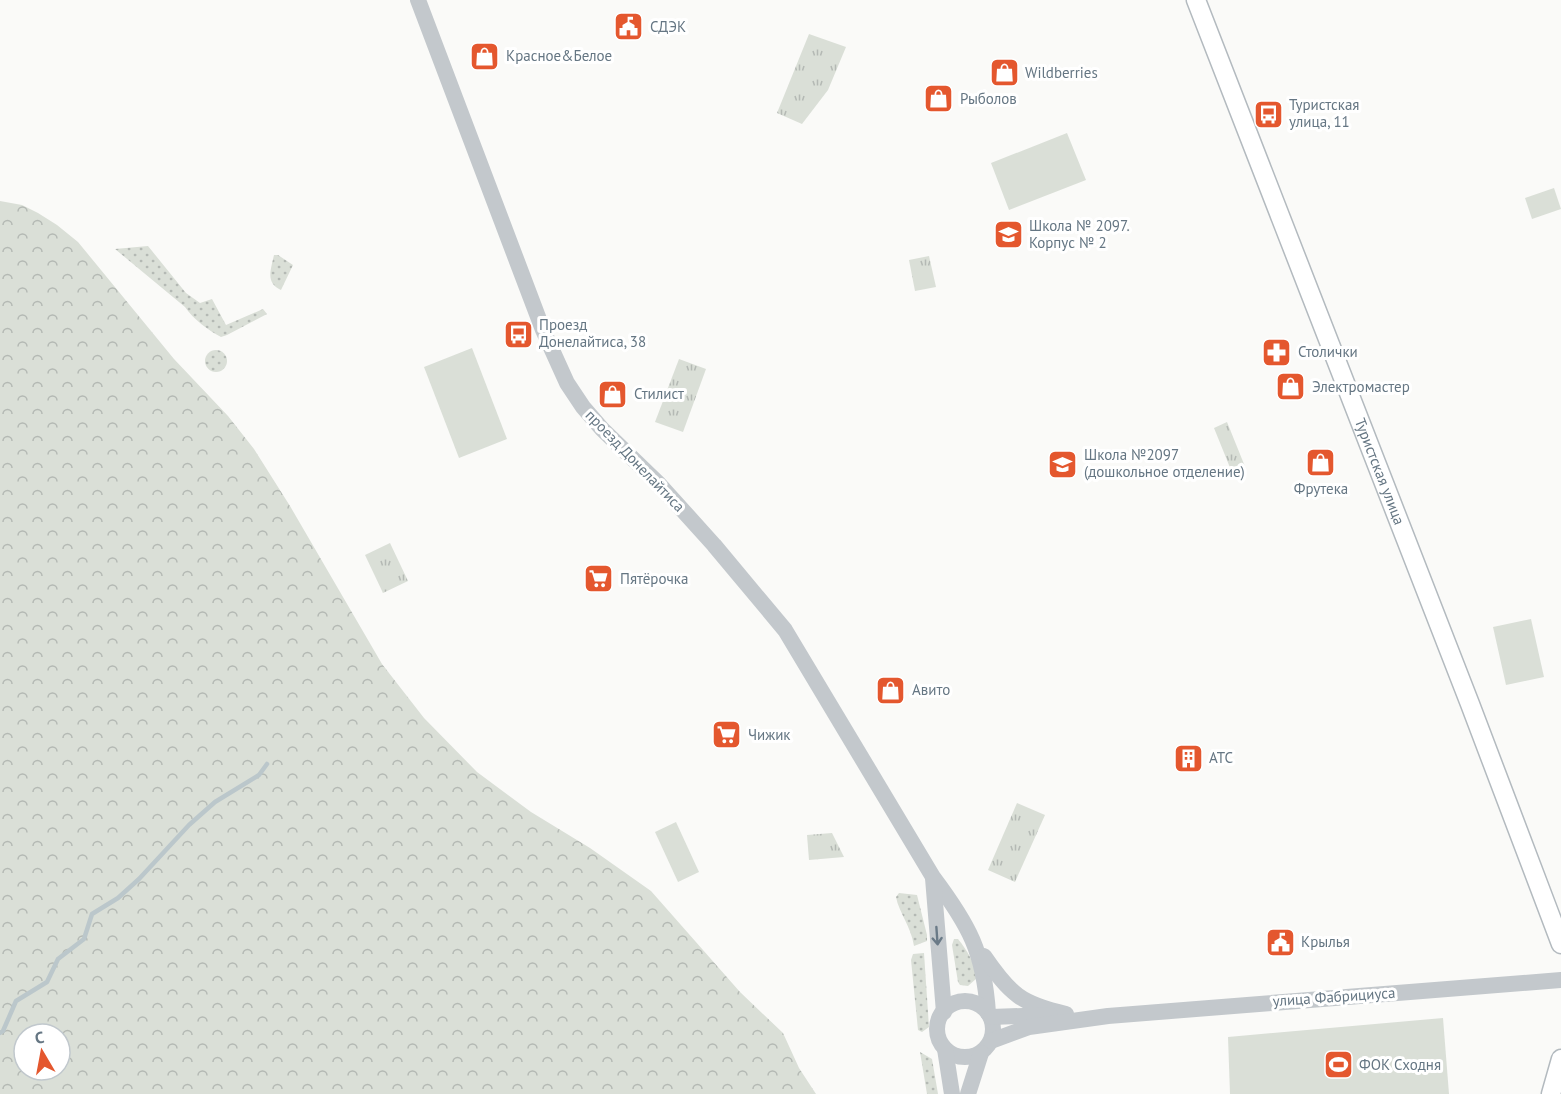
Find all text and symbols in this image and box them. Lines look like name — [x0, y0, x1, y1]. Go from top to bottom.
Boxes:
public building icon: СДЭК — [613, 11, 645, 43]
place label: СДЭК — [650, 17, 686, 36]
shop icon: Красное&Белое — [469, 40, 501, 72]
place label: Красное&Белое — [506, 46, 612, 65]
shop icon: Wildberries — [988, 57, 1020, 89]
place label: Wildberries — [1025, 63, 1098, 82]
shop icon: Рыболов — [923, 83, 955, 115]
place label: Рыболов — [960, 89, 1017, 108]
place label: Туристская улица, 11 — [1289, 95, 1359, 131]
bus stop icon: Туристская улица, 11 — [1252, 98, 1284, 130]
place label: Школа № 2097. Корпус № 2 — [1029, 216, 1130, 252]
school or university icon: Школа № 2097. Корпус № 2 — [992, 219, 1024, 251]
place label: Проезд Донелайтиса, 38 — [539, 315, 646, 351]
bus stop icon: Проезд Донелайтиса, 38 — [502, 318, 534, 350]
pharmacy icon: Столички — [1261, 336, 1293, 368]
place label: Столички — [1298, 342, 1358, 361]
shop icon: Электромастер — [1275, 371, 1307, 403]
place label: Электромастер — [1312, 377, 1410, 396]
shop icon: Стилист — [597, 378, 629, 410]
place label: Стилист — [634, 384, 684, 403]
street label: проезд Донелайтиса — [582, 406, 689, 516]
street label: Туристская улица — [1351, 415, 1409, 527]
place label: Школа №2097 (дошкольное отделение) — [1084, 445, 1245, 481]
shop icon: Фрутека — [1305, 446, 1337, 478]
school or university icon: Школа №2097 (дошкольное отделение) — [1047, 448, 1079, 480]
place label: Фрутека — [1294, 479, 1348, 498]
supermarket icon: Пятёрочка — [583, 563, 615, 595]
place label: Пятёрочка — [620, 569, 688, 588]
shop icon: Авито — [875, 674, 907, 706]
place label: Авито — [912, 680, 950, 699]
supermarket icon: Чижик — [711, 719, 743, 751]
place label: Чижик — [748, 725, 791, 744]
building icon: АТС — [1172, 742, 1204, 774]
place label: АТС — [1209, 748, 1233, 767]
one-way arrow — [932, 925, 943, 945]
public building icon: Крылья — [1264, 926, 1296, 958]
place label: Крылья — [1301, 932, 1350, 951]
street label: улица Фабрициуса — [1272, 983, 1396, 1010]
north arrow — [12, 1022, 72, 1082]
text: С — [33, 1027, 46, 1048]
sports icon: ФОК Сходня — [1322, 1049, 1354, 1081]
place label: ФОК Сходня — [1359, 1055, 1441, 1074]

